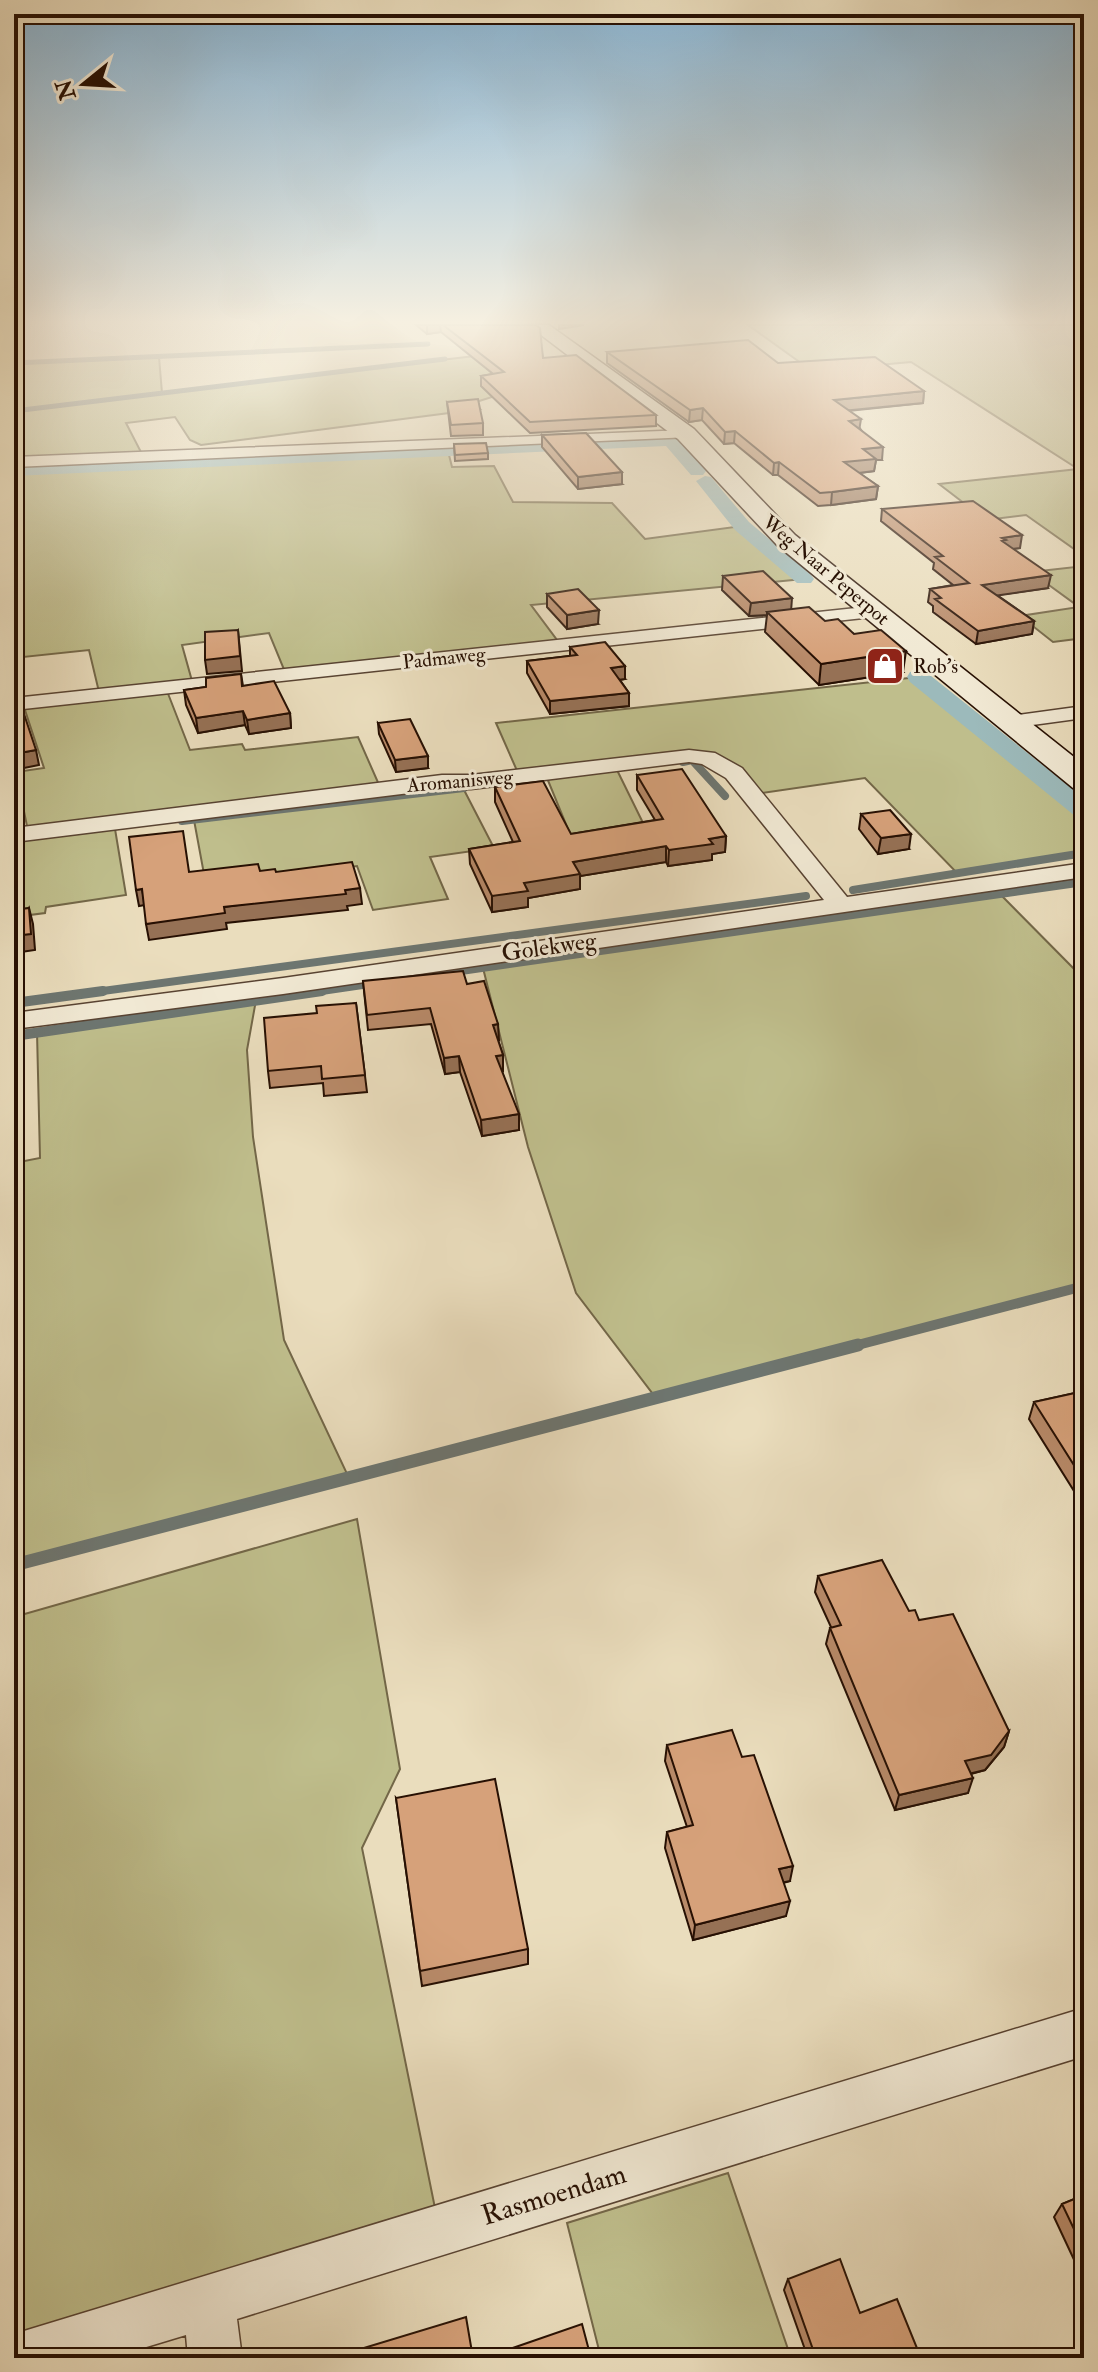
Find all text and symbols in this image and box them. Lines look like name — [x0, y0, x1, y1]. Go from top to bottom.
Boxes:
north arrow — [44, 44, 124, 124]
text: N — [49, 76, 83, 105]
street label: Weg Naar Peperpot — [756, 509, 895, 632]
street label: Padmaweg — [401, 641, 488, 675]
shop icon: Rob's — [864, 645, 906, 687]
place label: Rob's — [913, 654, 958, 679]
street label: Aromanisweg — [405, 764, 515, 798]
street label: Golekweg — [500, 925, 600, 969]
street label: Rasmoendam — [477, 2156, 631, 2234]

